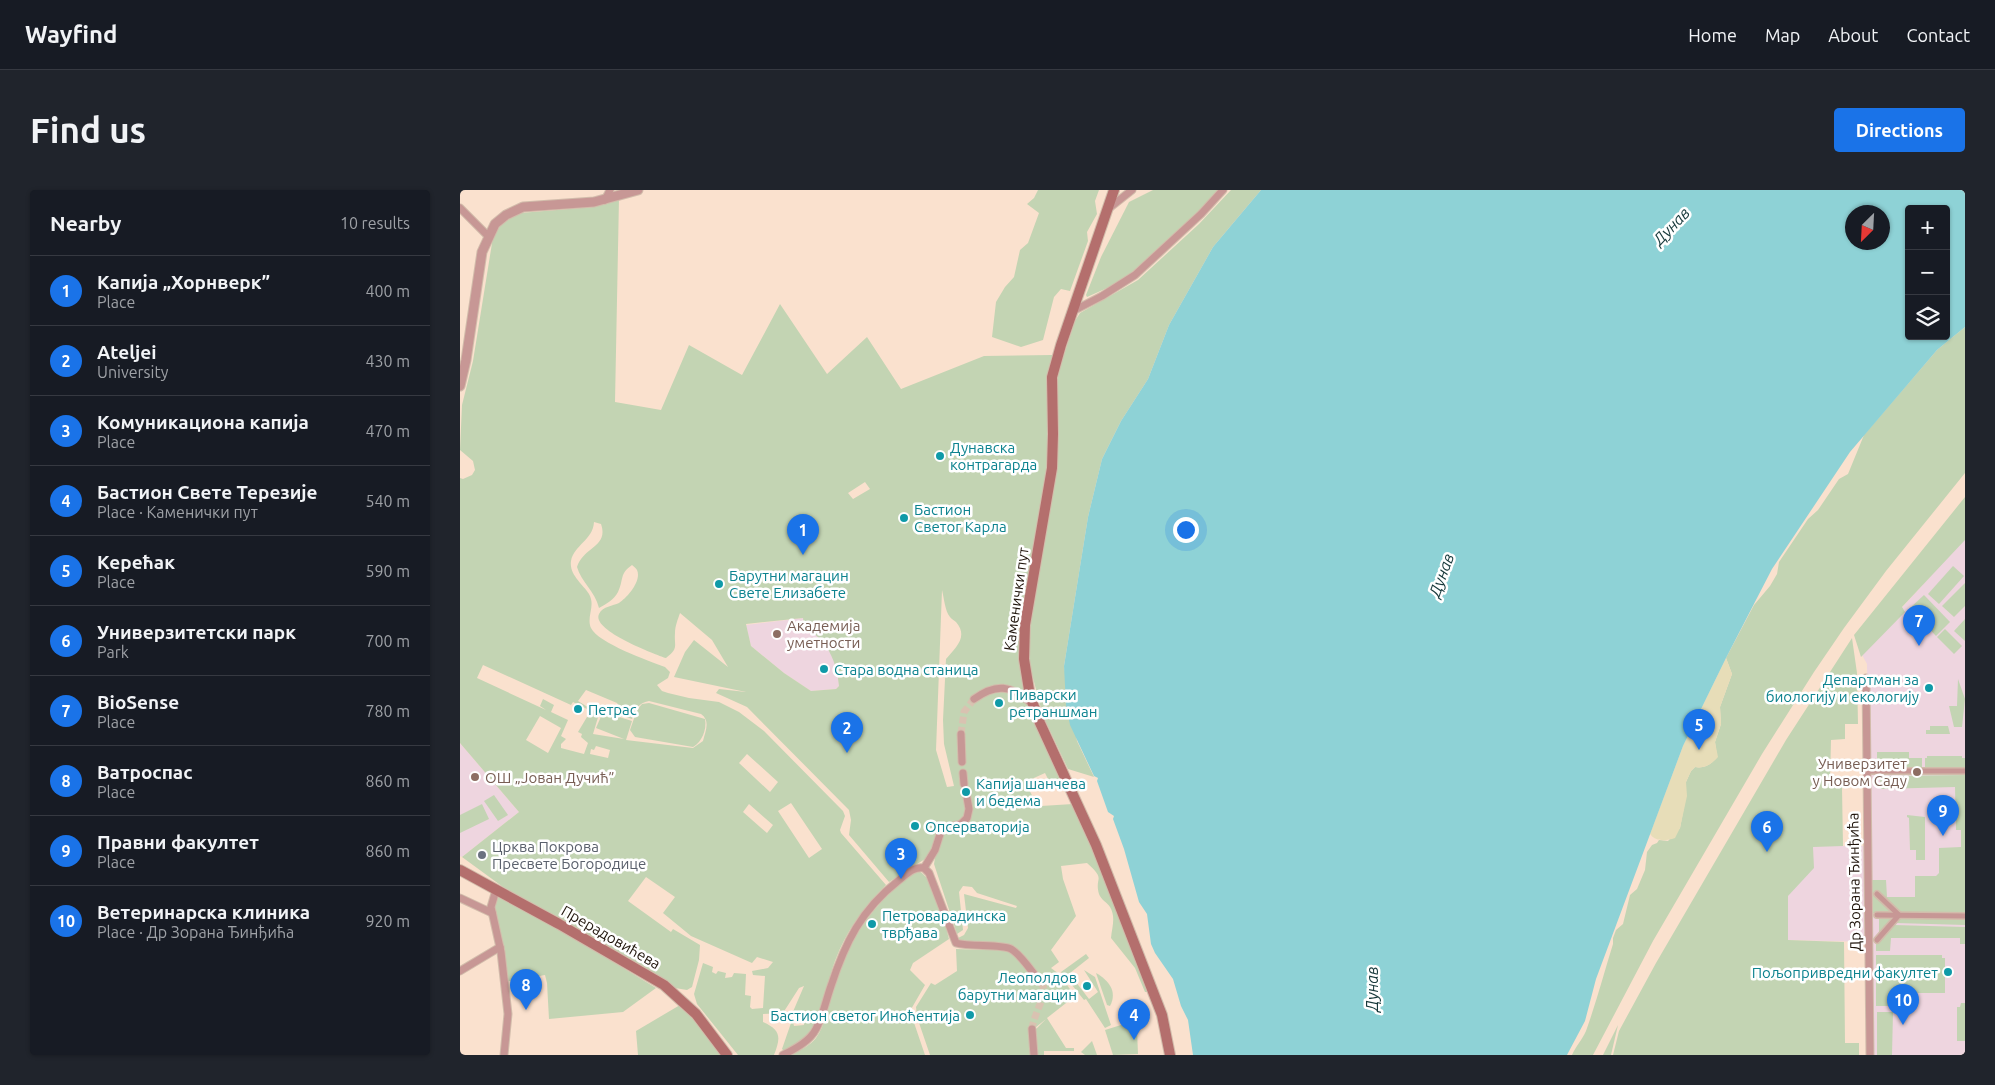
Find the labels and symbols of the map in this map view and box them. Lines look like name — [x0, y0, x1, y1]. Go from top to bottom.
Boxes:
water label: Дунав — [1648, 204, 1693, 250]
north arrow — [1845, 205, 1890, 250]
place label: Дунавска контрагарда — [950, 439, 1037, 473]
marker: Дунавска контрагарда — [934, 450, 946, 462]
place label: Бастион Светог Карла — [914, 501, 1007, 535]
marker: Бастион Светог Карла — [898, 512, 910, 524]
pin: 1 — [787, 514, 819, 555]
your location — [1173, 517, 1199, 543]
street label: Каменички пут — [1000, 546, 1032, 652]
water label: Дунав — [1424, 551, 1457, 601]
place label: Барутни магацин Свете Елизабете — [729, 567, 849, 601]
marker: Барутни магацин Свете Елизабете — [713, 578, 725, 590]
pin: 7 — [1903, 605, 1935, 646]
place label: Академија уметности — [787, 617, 860, 651]
marker: Академија уметности — [771, 628, 783, 640]
place label: Стара водна станица — [834, 661, 979, 678]
marker: Стара водна станица — [818, 663, 830, 675]
place label: Департман за биологију и екологију — [1766, 671, 1919, 705]
marker: Департман за биологију и екологију — [1923, 682, 1935, 694]
place label: Пиварски ретраншман — [1009, 686, 1098, 720]
marker: Пиварски ретраншман — [993, 697, 1005, 709]
place label: Петрас — [588, 701, 637, 718]
marker: Петрас — [572, 703, 584, 715]
pin: 5 — [1683, 709, 1715, 750]
pin: 2 — [831, 712, 863, 753]
place label: Универзитет у Новом Саду — [1812, 755, 1907, 789]
marker: Универзитет у Новом Саду — [1911, 766, 1923, 778]
place label: ОШ „Јован Дучић” — [485, 769, 614, 786]
marker: ОШ „Јован Дучић” — [469, 771, 481, 783]
place label: Капија шанчева и бедема — [976, 775, 1086, 809]
marker: Капија шанчева и бедема — [960, 786, 972, 798]
pin: 9 — [1927, 795, 1959, 836]
pin: 6 — [1751, 811, 1783, 852]
street label: Др Зорана Ђинђића — [1844, 813, 1864, 951]
place label: Опсерваторија — [925, 818, 1030, 835]
marker: Опсерваторија — [909, 820, 921, 832]
place label: Црква Покрова Пресвете Богородице — [492, 838, 646, 872]
pin: 3 — [885, 838, 917, 879]
marker: Црква Покрова Пресвете Богородице — [476, 849, 488, 861]
street label: Прерадовићева — [558, 902, 664, 972]
place label: Петроварадинска тврђава — [882, 907, 1006, 941]
marker: Петроварадинска тврђава — [866, 918, 878, 930]
place label: Пољопривредни факултет — [1752, 964, 1938, 981]
marker: Пољопривредни факултет — [1942, 966, 1954, 978]
water label: Дунав — [1363, 967, 1381, 1013]
pin: 8 — [510, 969, 542, 1010]
place label: Леополдов барутни магацин — [958, 969, 1077, 1003]
marker: Леополдов барутни магацин — [1081, 980, 1093, 992]
pin: 10 — [1887, 984, 1919, 1025]
pin: 4 — [1118, 999, 1150, 1040]
place label: Бастион светог Иноћентија — [770, 1007, 960, 1024]
marker: Бастион светог Иноћентија — [964, 1009, 976, 1021]

